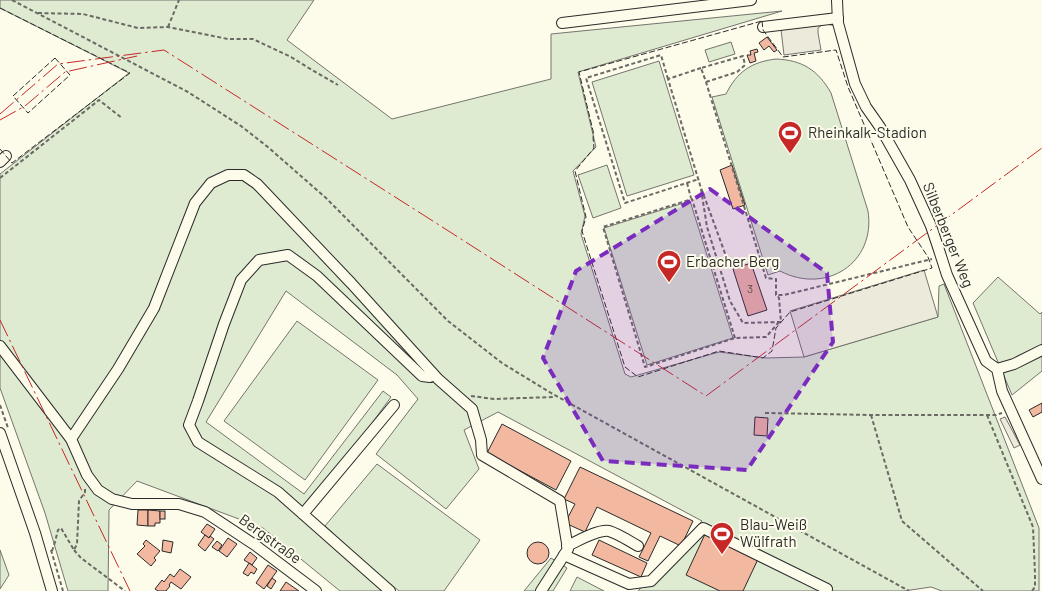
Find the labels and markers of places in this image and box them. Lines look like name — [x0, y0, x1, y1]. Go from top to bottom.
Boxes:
sports icon: Rheinkalk-Stadion — [777, 120, 803, 154]
place label: Rheinkalk-Stadion — [808, 123, 927, 141]
sports icon: Erbacher Berg — [656, 249, 682, 283]
place label: Erbacher Berg — [686, 252, 779, 270]
place label: Blau-Weiß Wülfrath — [740, 515, 807, 550]
sports icon: Blau-Weiß Wülfrath — [709, 521, 735, 555]

